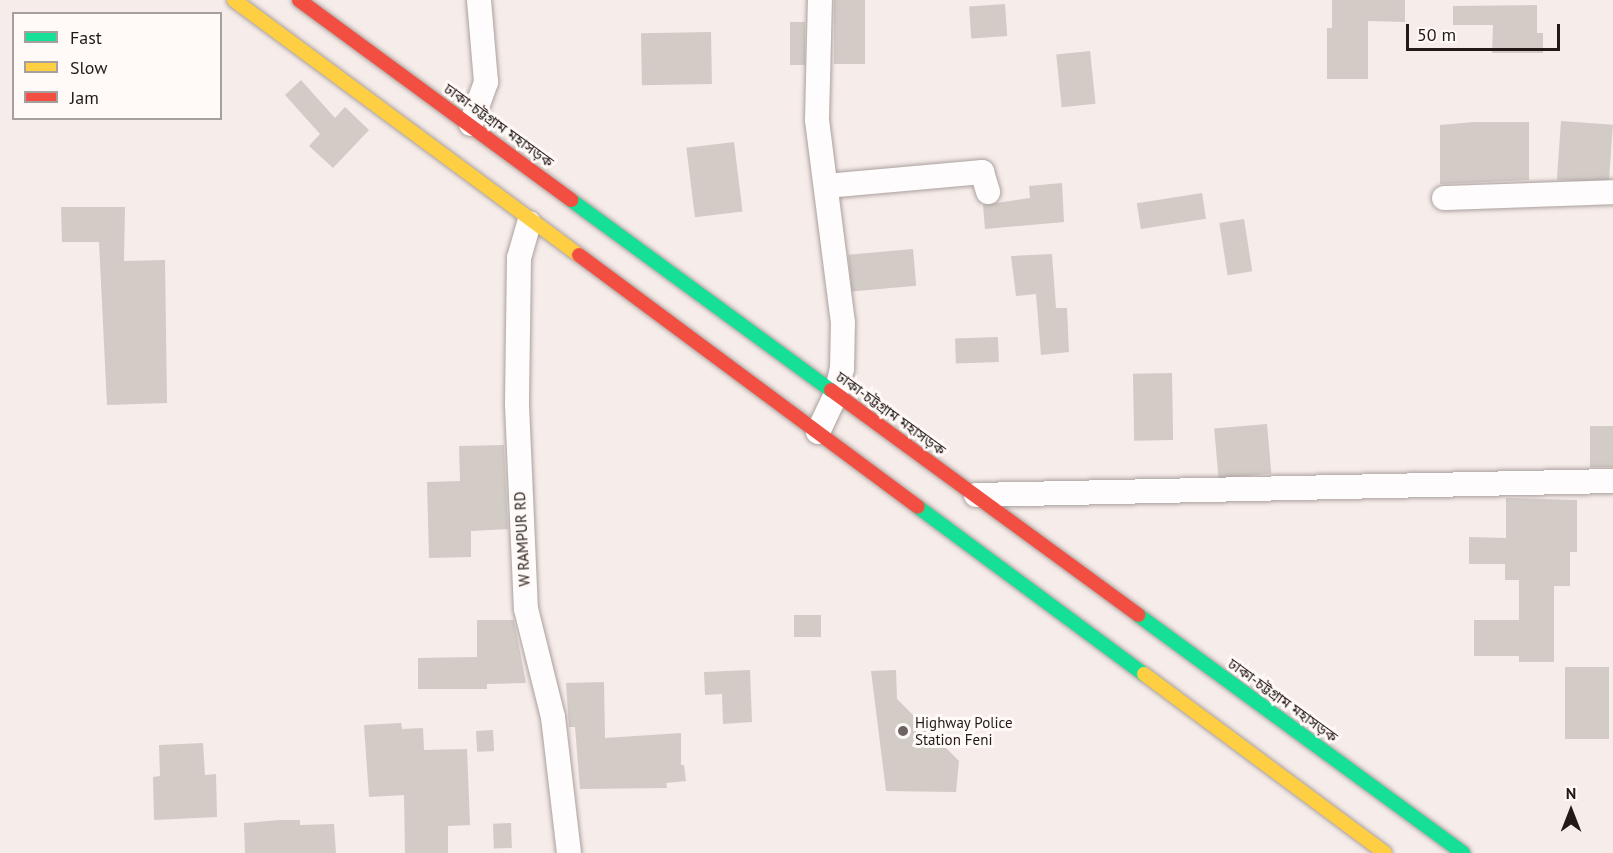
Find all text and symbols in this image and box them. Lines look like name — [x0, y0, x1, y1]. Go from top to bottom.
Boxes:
legend — [12, 12, 222, 120]
scale bar — [1409, 12, 1564, 50]
text: 50 m — [1417, 23, 1456, 46]
text: Fast — [70, 26, 102, 49]
text: Slow — [70, 56, 108, 79]
street label: ঢাকা-চট্টগ্রাম মহাসড়ক — [441, 79, 557, 171]
text: Jam — [70, 86, 99, 109]
street label: ঢাকা-চট্টগ্রাম মহাসড়ক — [833, 367, 949, 459]
street label: W RAMPUR RD — [511, 491, 533, 587]
street label: ঢাকা-চট্টগ্রাম মহাসড়ক — [1225, 654, 1341, 746]
place label: Highway Police Station Feni — [915, 713, 1013, 748]
marker: Highway Police Station Feni — [896, 724, 910, 738]
north arrow — [1541, 781, 1601, 841]
text: N — [1566, 783, 1576, 803]

